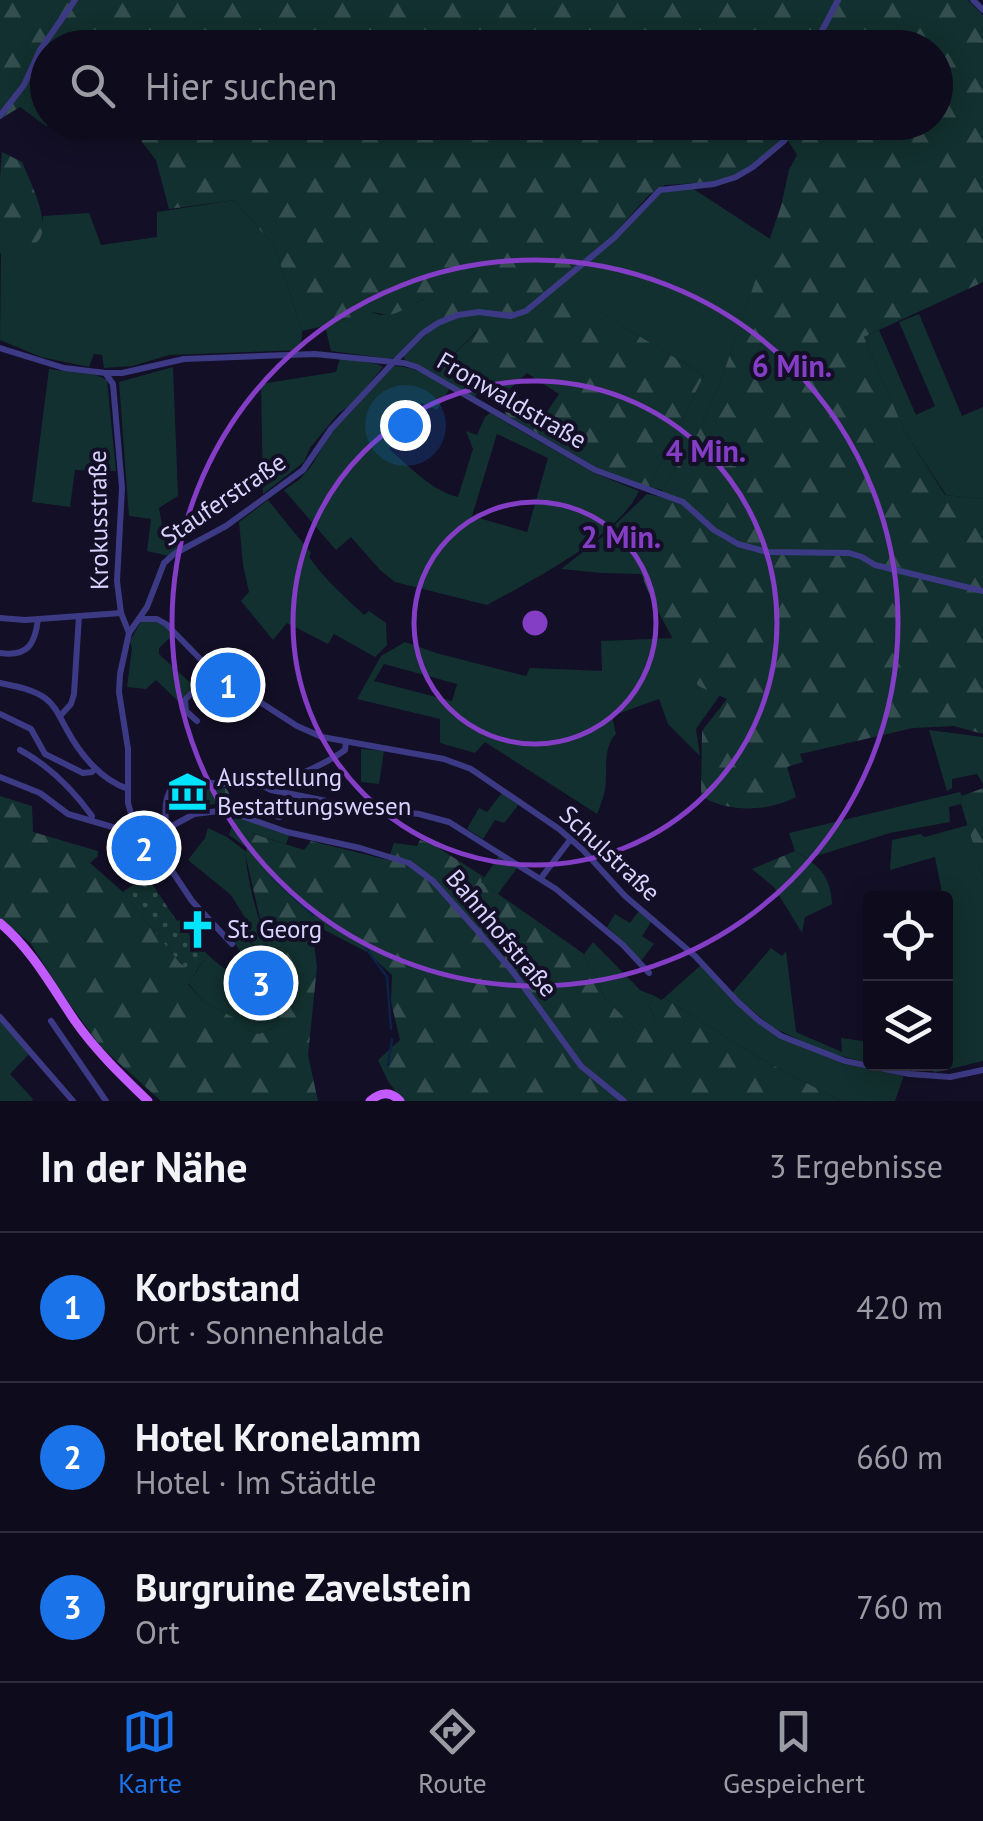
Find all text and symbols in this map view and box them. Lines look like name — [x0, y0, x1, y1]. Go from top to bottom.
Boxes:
search box — [30, 30, 953, 140]
icon: search — [65, 58, 120, 113]
text: Hier suchen — [145, 61, 338, 110]
street label: Fronwaldstraße — [431, 344, 593, 456]
text: 6 Min. — [752, 346, 832, 385]
your location — [380, 400, 431, 451]
text: 4 Min. — [666, 431, 746, 470]
street label: Stauferstraße — [154, 445, 292, 553]
street label: Krokusstraße — [81, 450, 115, 590]
text: 2 Min. — [581, 517, 661, 556]
centre of rings — [517, 605, 553, 641]
pin: 1 — [196, 648, 260, 722]
place label: Ausstellung Bestattungswesen — [217, 761, 411, 822]
museum icon: Ausstellung Bestattungswesen — [166, 770, 208, 812]
street label: Schulstraße — [553, 798, 667, 908]
pin: 2 — [112, 810, 176, 886]
street label: Bahnhofstraße — [439, 863, 565, 1003]
map controls — [863, 891, 953, 1071]
button: locate — [863, 891, 953, 981]
church icon: St. Georg — [176, 908, 218, 950]
place label: St. Georg — [227, 913, 322, 945]
pin: 3 — [228, 946, 294, 1020]
button: layers — [863, 981, 953, 1071]
text: In der Nähe — [40, 1139, 247, 1194]
text: 3 Ergebnisse — [769, 1145, 943, 1187]
text: Korbstand — [135, 1262, 300, 1311]
text: 1 — [63, 1286, 82, 1328]
text: 420 m — [856, 1286, 943, 1328]
text: Ort · Sonnenhalde — [135, 1311, 384, 1353]
text: Hotel Kronelamm — [135, 1412, 421, 1461]
text: 2 — [63, 1436, 82, 1478]
text: 660 m — [856, 1436, 943, 1478]
text: Hotel · Im Städtle — [135, 1461, 377, 1503]
text: Burgruine Zavelstein — [135, 1562, 471, 1611]
text: 3 — [63, 1586, 82, 1628]
text: 760 m — [856, 1586, 943, 1628]
text: Ort — [135, 1611, 180, 1653]
tab: Karte — [118, 1704, 182, 1801]
tab: Route — [418, 1704, 487, 1801]
tab: Gespeichert — [723, 1704, 865, 1801]

